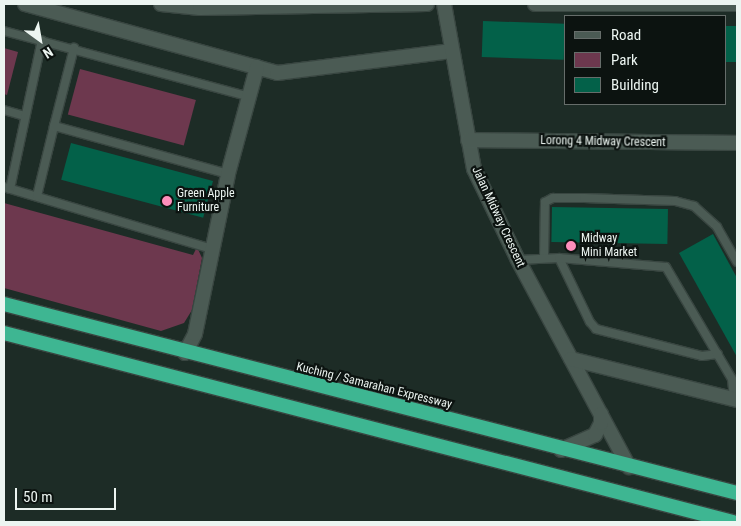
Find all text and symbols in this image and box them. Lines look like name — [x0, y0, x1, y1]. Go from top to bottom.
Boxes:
north arrow — [15, 15, 65, 65]
legend — [564, 15, 726, 105]
text: Road — [611, 26, 641, 44]
text: N — [40, 44, 56, 62]
text: Park — [611, 51, 638, 69]
text: Building — [611, 76, 659, 94]
street label: Lorong 4 Midway Crescent — [540, 134, 666, 150]
street label: Jalan Midway Crescent — [468, 164, 528, 270]
place label: Green Apple Furniture — [177, 187, 235, 215]
marker: Green Apple Furniture — [161, 195, 173, 207]
place label: Midway Mini Market — [581, 232, 637, 260]
marker: Midway Mini Market — [565, 240, 577, 252]
street label: Kuching / Samarahan Expressway — [295, 360, 453, 412]
scale bar — [18, 478, 119, 510]
text: 50 m — [23, 488, 53, 506]

